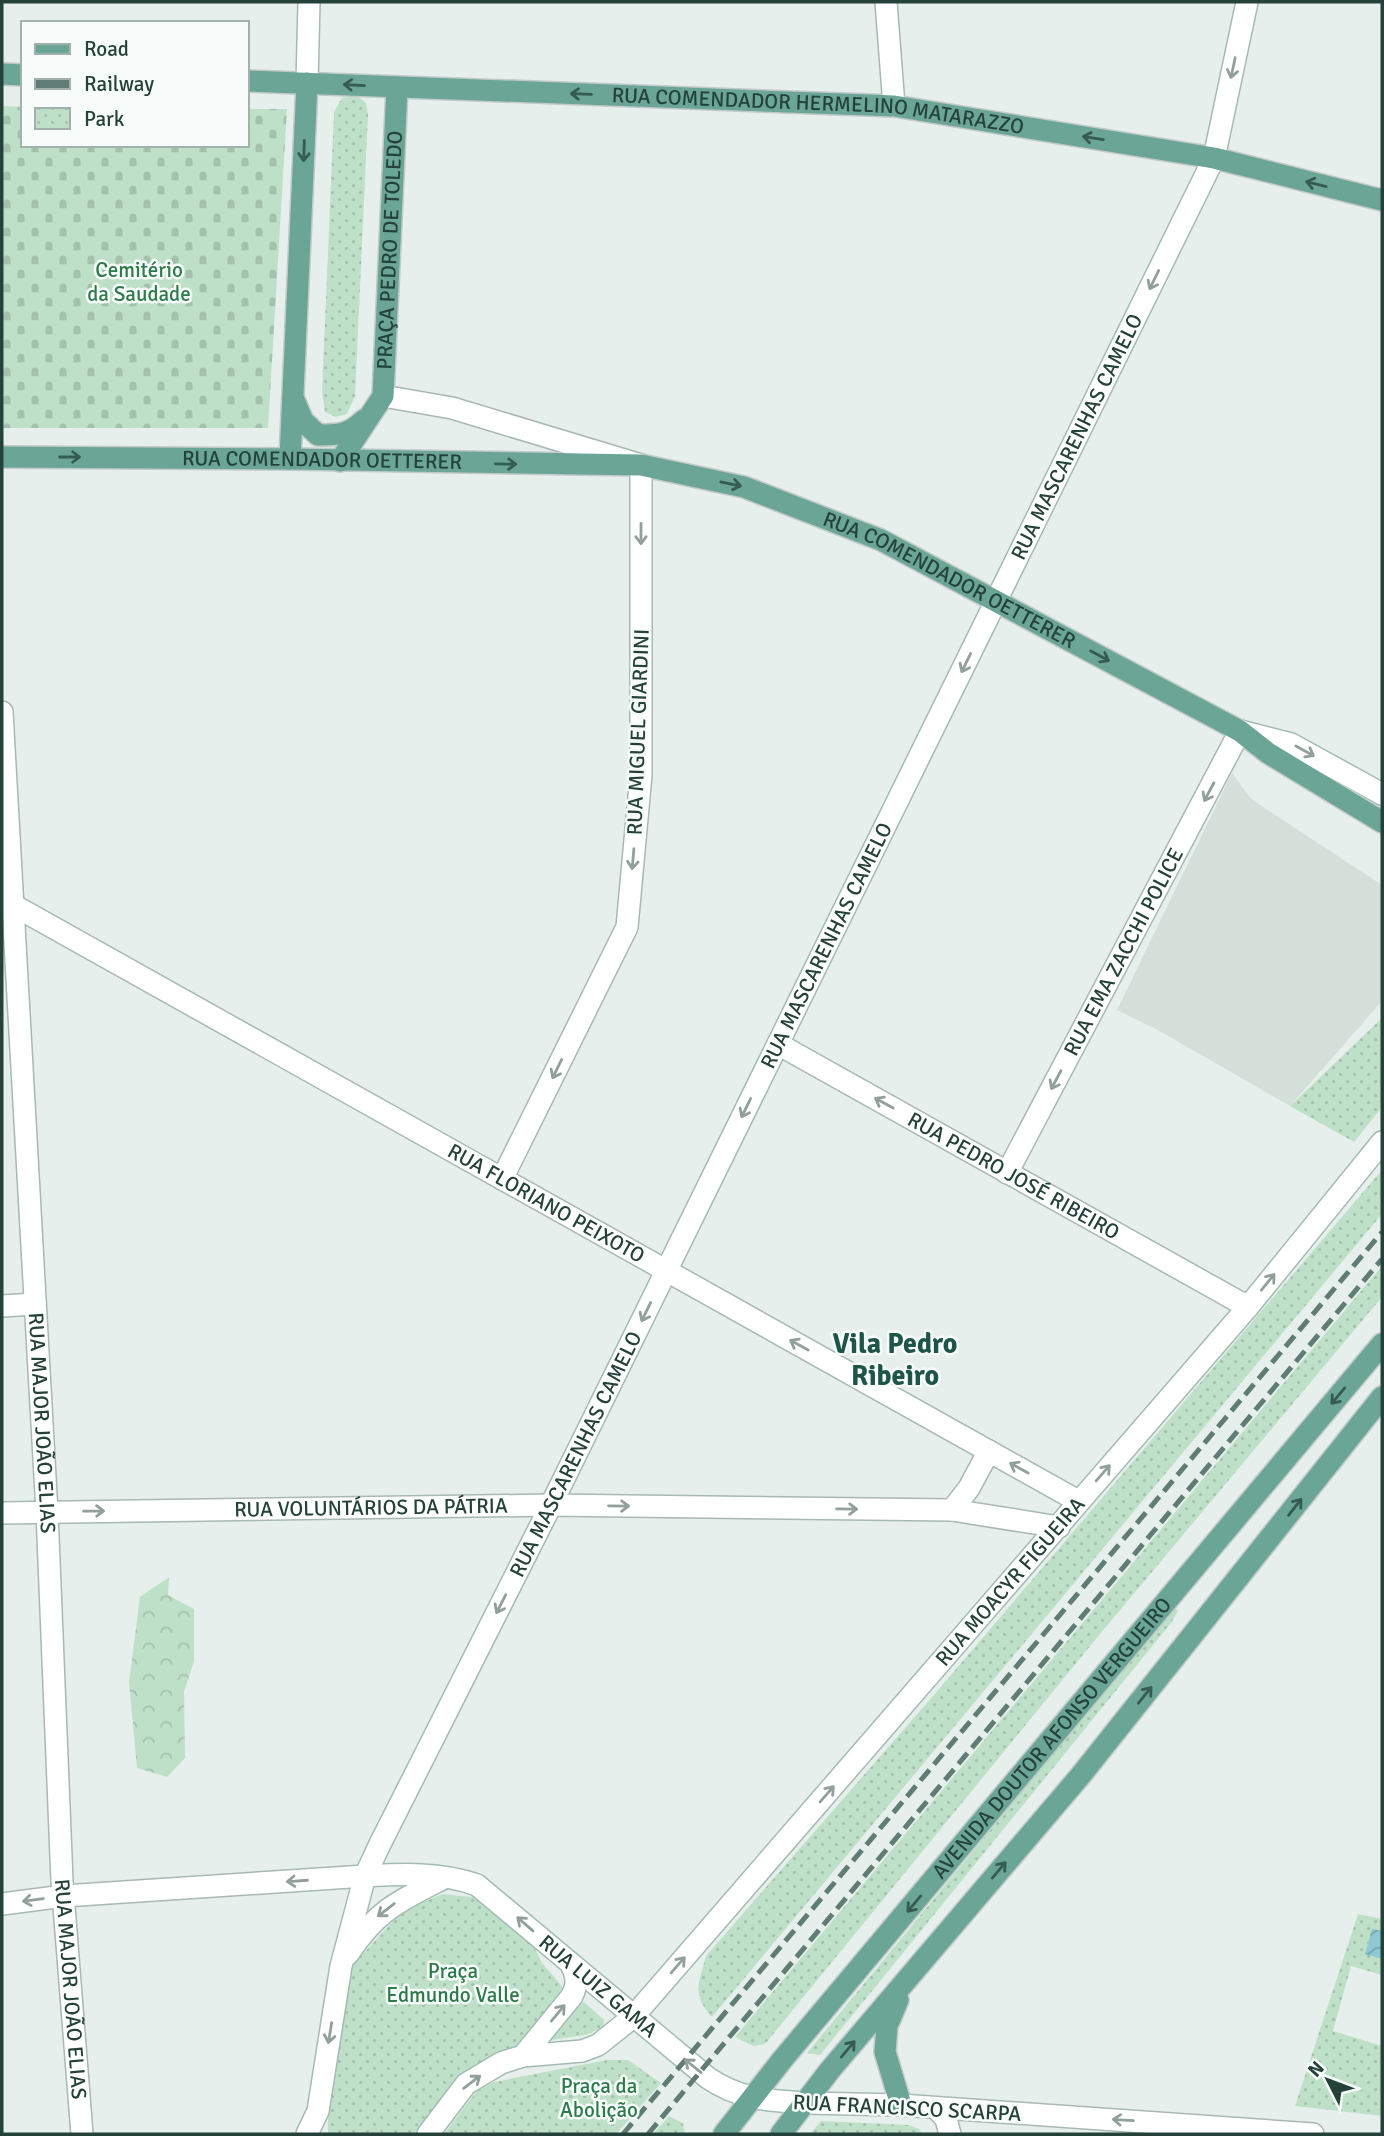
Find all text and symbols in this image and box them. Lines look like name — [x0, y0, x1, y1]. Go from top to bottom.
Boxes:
legend — [21, 21, 248, 147]
text: Road — [84, 36, 129, 62]
one-way arrow — [1225, 57, 1238, 79]
text: Railway — [84, 71, 154, 97]
one-way arrow — [343, 78, 365, 91]
street label: RUA COMENDADOR HERMELINO MATARAZZO — [611, 82, 1026, 140]
one-way arrow — [570, 87, 593, 100]
text: Park — [84, 106, 125, 132]
street label: PRAÇA PEDRO DE TOLEDO — [371, 130, 408, 370]
one-way arrow — [1083, 131, 1105, 144]
one-way arrow — [297, 139, 310, 162]
one-way arrow — [1305, 176, 1327, 189]
park label: Cemitério da Saudade — [87, 257, 191, 307]
one-way arrow — [1146, 269, 1160, 290]
street label: RUA MASCARENHAS CAMELO — [1005, 310, 1148, 564]
street label: RUA COMENDADOR OETTERER — [182, 445, 462, 475]
one-way arrow — [58, 450, 81, 464]
one-way arrow — [494, 457, 517, 470]
one-way arrow — [719, 478, 742, 492]
street label: RUA COMENDADOR OETTERER — [819, 506, 1080, 654]
one-way arrow — [634, 522, 648, 545]
street label: RUA MIGUEL GIARDINI — [621, 628, 655, 836]
one-way arrow — [1089, 650, 1109, 664]
one-way arrow — [959, 652, 972, 673]
one-way arrow — [1295, 744, 1315, 758]
one-way arrow — [1201, 781, 1215, 802]
street label: RUA MASCARENHAS CAMELO — [755, 818, 898, 1073]
street label: RUA EMA ZACCHI POLICE — [1058, 843, 1189, 1060]
one-way arrow — [627, 847, 640, 869]
one-way arrow — [549, 1058, 563, 1079]
one-way arrow — [1049, 1069, 1063, 1089]
one-way arrow — [874, 1096, 894, 1110]
one-way arrow — [739, 1097, 753, 1118]
street label: RUA PEDRO JOSÉ RIBEIRO — [903, 1106, 1124, 1245]
street label: RUA FLORIANO PEIXOTO — [443, 1138, 649, 1269]
one-way arrow — [1261, 1274, 1276, 1292]
one-way arrow — [638, 1301, 652, 1322]
street label: RUA MAJOR JOÃO ELIAS — [23, 1312, 61, 1534]
street label: RUA MASCARENHAS CAMELO — [504, 1327, 647, 1581]
district label: Vila Pedro Ribeiro — [833, 1327, 957, 1393]
one-way arrow — [789, 1338, 809, 1352]
one-way arrow — [1331, 1387, 1346, 1405]
one-way arrow — [1009, 1461, 1029, 1475]
one-way arrow — [1095, 1464, 1111, 1482]
street label: RUA MOACYR FIGUEIRA — [930, 1491, 1091, 1671]
street label: RUA VOLUNTÁRIOS DA PÁTRIA — [234, 1493, 508, 1523]
one-way arrow — [607, 1499, 630, 1513]
one-way arrow — [1287, 1499, 1302, 1517]
one-way arrow — [835, 1502, 858, 1516]
one-way arrow — [83, 1505, 106, 1518]
street label: AVENIDA DOUTOR AFONSO VERGUEIRO — [926, 1592, 1177, 1884]
one-way arrow — [494, 1593, 508, 1614]
one-way arrow — [1137, 1686, 1152, 1705]
one-way arrow — [819, 1785, 835, 1803]
one-way arrow — [991, 1861, 1007, 1879]
one-way arrow — [286, 1875, 309, 1888]
street label: RUA MAJOR JOÃO ELIAS — [49, 1878, 92, 2100]
one-way arrow — [22, 1894, 45, 1907]
one-way arrow — [906, 1894, 921, 1912]
one-way arrow — [378, 1903, 396, 1918]
one-way arrow — [517, 1916, 535, 1932]
street label: RUA LUIZ GAMA — [534, 1929, 663, 2043]
one-way arrow — [669, 1957, 686, 1974]
park label: Praça Edmundo Valle — [386, 1958, 520, 2008]
one-way arrow — [550, 2004, 566, 2022]
one-way arrow — [323, 2021, 336, 2044]
one-way arrow — [840, 2041, 855, 2059]
north arrow — [1293, 2045, 1363, 2115]
text: N — [1303, 2056, 1329, 2082]
one-way arrow — [685, 2059, 703, 2074]
park label: Praça da Abolição — [560, 2073, 638, 2123]
one-way arrow — [462, 2075, 480, 2090]
street label: RUA FRANCISCO SCARPA — [792, 2089, 1022, 2127]
one-way arrow — [1112, 2113, 1135, 2126]

